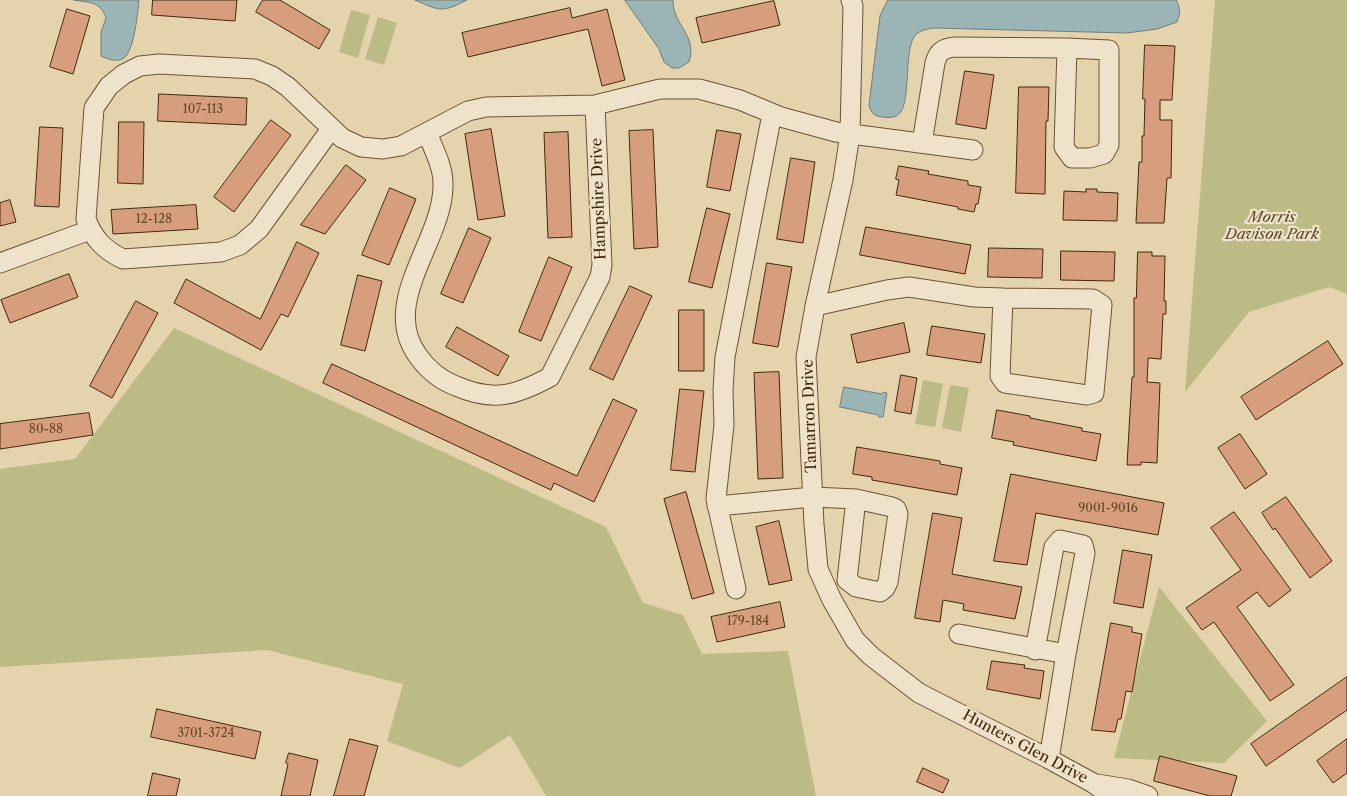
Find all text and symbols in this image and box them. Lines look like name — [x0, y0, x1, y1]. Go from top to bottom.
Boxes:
house number: 107-113 — [183, 103, 223, 117]
street label: Hampshire Drive — [588, 138, 610, 260]
park label: Morris Davison Park — [1225, 209, 1319, 244]
house number: 12-128 — [136, 213, 172, 227]
street label: Tamarron Drive — [799, 359, 821, 473]
house number: 80-88 — [29, 423, 63, 437]
house number: 9001-9016 — [1078, 502, 1138, 516]
house number: 179-184 — [727, 615, 769, 629]
street label: Hunters Glen Drive — [959, 706, 1091, 788]
house number: 3701-3724 — [177, 727, 235, 741]

